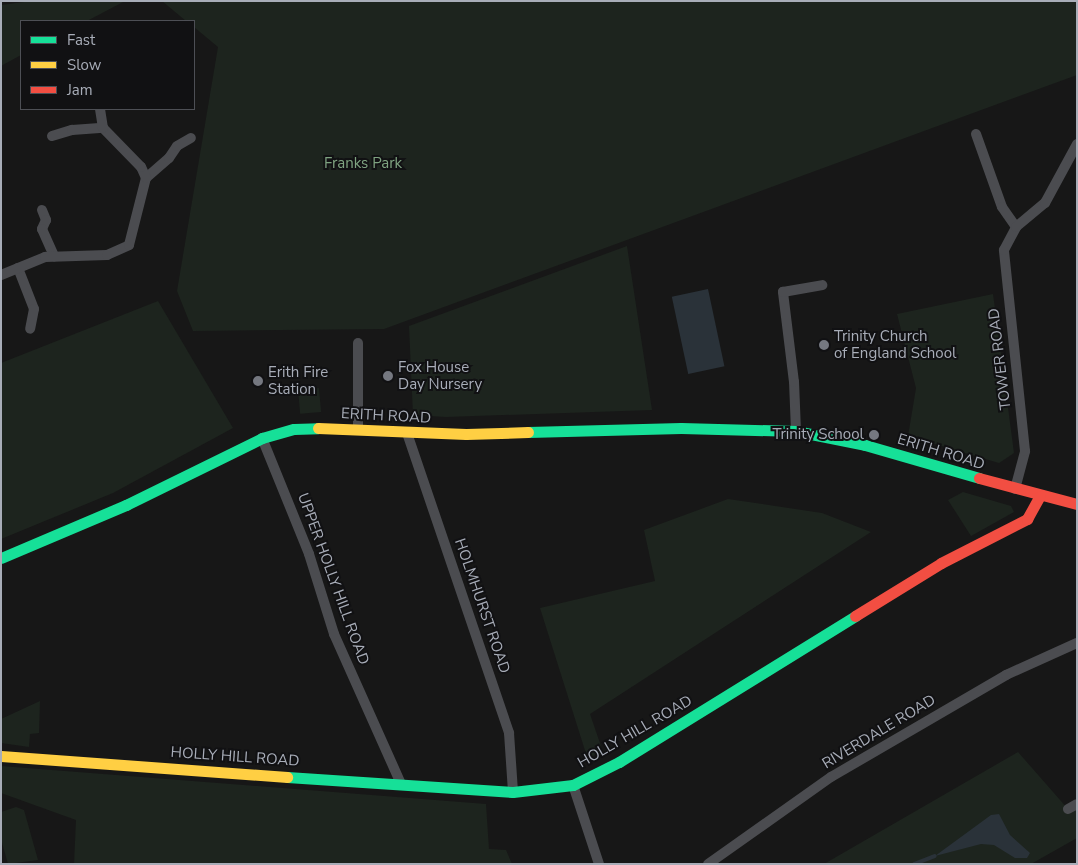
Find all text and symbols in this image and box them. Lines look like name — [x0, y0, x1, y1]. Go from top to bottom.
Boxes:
legend — [20, 20, 195, 110]
text: Fast — [67, 30, 95, 50]
text: Slow — [67, 55, 101, 75]
text: Jam — [67, 80, 93, 100]
park label: Franks Park — [324, 155, 402, 173]
street label: TOWER ROAD — [985, 307, 1015, 411]
place label: Trinity Church of England School — [834, 327, 956, 362]
marker: Trinity Church of England School — [818, 339, 830, 351]
place label: Fox House Day Nursery — [398, 358, 482, 393]
place label: Erith Fire Station — [268, 363, 328, 398]
marker: Fox House Day Nursery — [382, 370, 394, 382]
marker: Erith Fire Station — [252, 375, 264, 387]
street label: ERITH ROAD — [340, 405, 432, 427]
place label: Trinity School — [773, 426, 864, 444]
marker: Trinity School — [868, 429, 880, 441]
street label: ERITH ROAD — [895, 430, 987, 474]
street label: UPPER HOLLY HILL ROAD — [293, 491, 373, 667]
street label: HOLMHURST ROAD — [450, 536, 514, 676]
street label: RIVERDALE ROAD — [819, 691, 939, 773]
street label: HOLLY HILL ROAD — [575, 692, 695, 772]
street label: HOLLY HILL ROAD — [170, 744, 300, 770]

